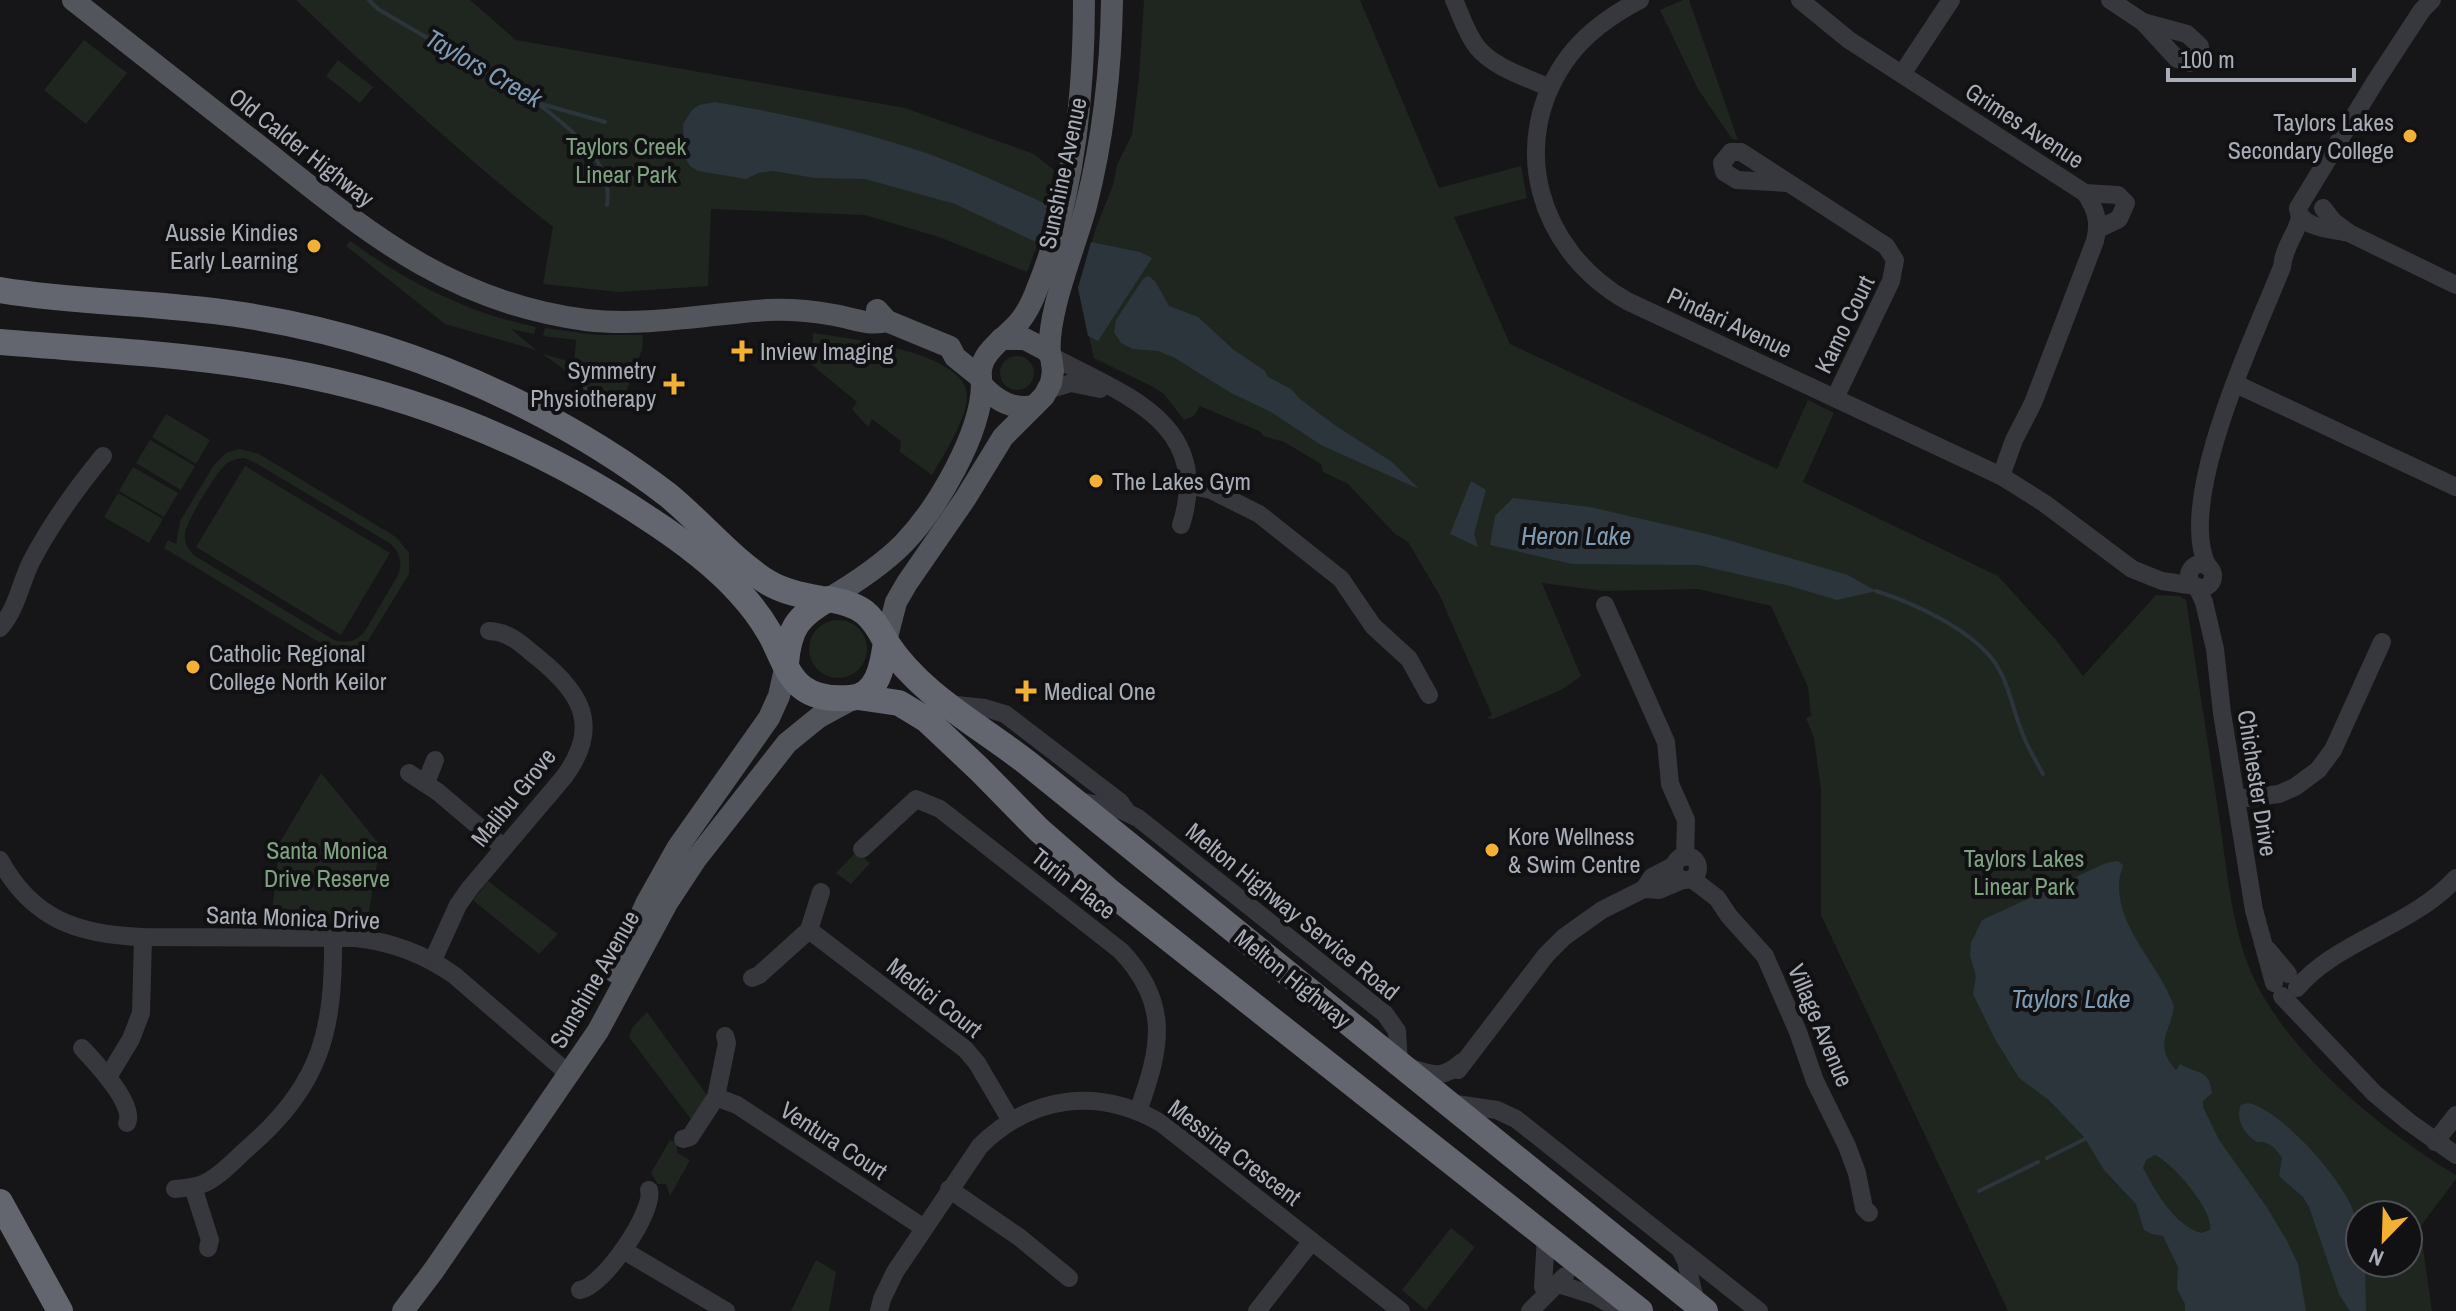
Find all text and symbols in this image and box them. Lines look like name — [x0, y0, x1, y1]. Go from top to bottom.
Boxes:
water label: Taylors Creek — [419, 20, 550, 116]
scale bar — [2168, 32, 2354, 82]
text: 100 m — [2180, 43, 2235, 75]
street label: Grimes Avenue — [1960, 75, 2090, 175]
street label: Old Calder Highway — [223, 80, 381, 214]
street label: Sunshine Avenue — [1030, 94, 1094, 252]
place label: Taylors Lakes Secondary College — [2228, 106, 2394, 166]
marker: Taylors Lakes Secondary College — [2401, 127, 2419, 145]
park label: Taylors Creek Linear Park — [566, 130, 686, 190]
place label: Aussie Kindies Early Learning — [165, 216, 298, 276]
marker: Aussie Kindies Early Learning — [305, 237, 323, 255]
street label: Kamo Court — [1807, 269, 1882, 378]
street label: Pindari Avenue — [1662, 279, 1798, 365]
place label: Inview Imaging — [760, 335, 894, 367]
marker: Inview Imaging — [731, 340, 753, 362]
place label: Symmetry Physiotherapy — [530, 354, 656, 414]
marker: Symmetry Physiotherapy — [663, 373, 685, 395]
place label: The Lakes Gym — [1112, 465, 1251, 497]
marker: The Lakes Gym — [1087, 472, 1105, 490]
water label: Heron Lake — [1521, 518, 1631, 553]
place label: Catholic Regional College North Keilor — [209, 637, 387, 697]
marker: Catholic Regional College North Keilor — [184, 658, 202, 676]
place label: Medical One — [1044, 675, 1156, 707]
marker: Medical One — [1015, 680, 1037, 702]
street label: Chichester Drive — [2231, 708, 2285, 858]
street label: Malibu Grove — [463, 741, 563, 853]
street label: Melton Highway Service Road — [1181, 816, 1405, 1006]
place label: Kore Wellness & Swim Centre — [1508, 820, 1640, 880]
park label: Santa Monica Drive Reserve — [264, 834, 390, 894]
street label: Turin Place — [1025, 840, 1123, 926]
marker: Kore Wellness & Swim Centre — [1483, 841, 1501, 859]
park label: Taylors Lakes Linear Park — [1964, 842, 2084, 902]
street label: Santa Monica Drive — [206, 898, 380, 936]
street label: Sunshine Avenue — [542, 904, 646, 1054]
street label: Melton Highway — [1229, 922, 1357, 1034]
street label: Medici Court — [881, 950, 990, 1045]
street label: Village Avenue — [1781, 959, 1861, 1091]
water label: Taylors Lake — [2011, 981, 2131, 1016]
street label: Messina Crescent — [1162, 1091, 1308, 1213]
street label: Ventura Court — [774, 1094, 894, 1187]
north arrow — [2344, 1199, 2424, 1279]
text: N — [2364, 1241, 2388, 1274]

